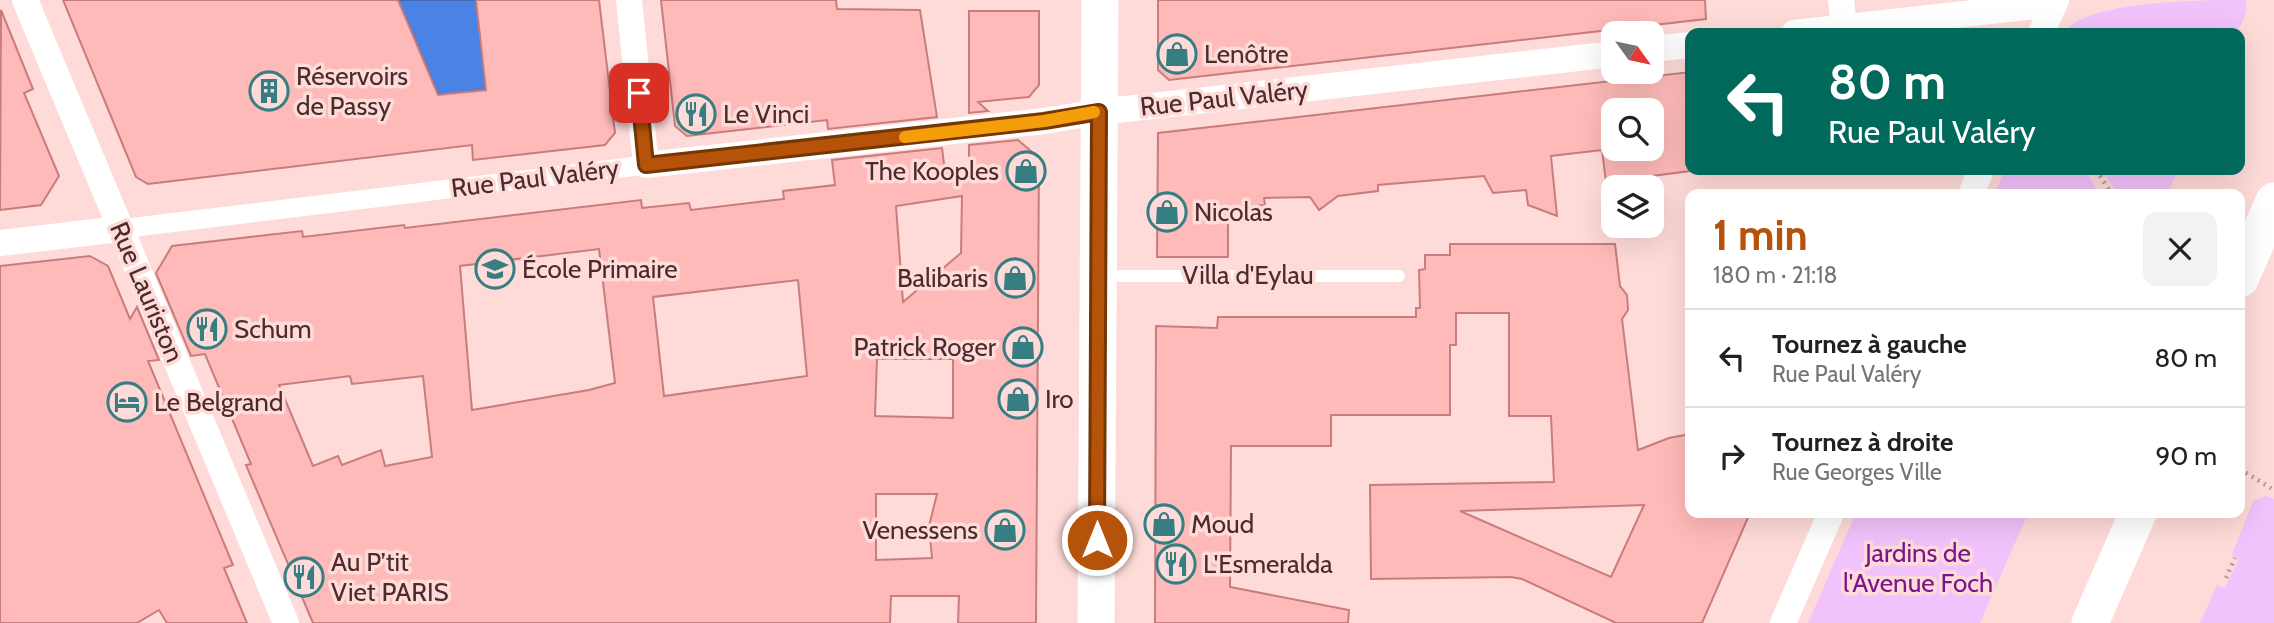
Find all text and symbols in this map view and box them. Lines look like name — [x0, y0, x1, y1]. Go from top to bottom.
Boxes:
north arrow — [1601, 21, 1664, 84]
map controls — [1601, 21, 1664, 238]
shop icon: Lenôtre — [1156, 33, 1198, 75]
place label: Lenôtre — [1204, 38, 1289, 70]
text: 80 m — [1828, 52, 1946, 111]
icon: left — [1713, 56, 1804, 147]
place label: Réservoirs de Passy — [296, 60, 408, 122]
pin — [609, 63, 669, 123]
building icon: Réservoirs de Passy — [248, 70, 290, 112]
street label: Rue Paul Valéry — [1138, 73, 1310, 123]
icon: arrive — [620, 74, 658, 112]
restaurant icon: Le Vinci — [675, 93, 717, 135]
place label: Le Vinci — [723, 98, 809, 130]
button: search — [1601, 98, 1664, 161]
text: Rue Paul Valéry — [1828, 112, 2036, 151]
shop icon: The Kooples — [1005, 150, 1047, 192]
street label: Rue Paul Valéry — [449, 152, 621, 204]
place label: The Kooples — [865, 155, 999, 187]
button: layers — [1601, 175, 1664, 238]
shop icon: Nicolas — [1146, 191, 1188, 233]
place label: Nicolas — [1194, 196, 1273, 228]
text: 1 min — [1713, 209, 1808, 261]
button: close — [2143, 212, 2217, 286]
street label: Rue Lauriston — [103, 217, 191, 367]
school or university icon: École Primaire — [474, 248, 516, 290]
place label: École Primaire — [522, 253, 677, 285]
shop icon: Balibaris — [994, 257, 1036, 299]
street label: Villa d'Eylau — [1182, 259, 1314, 291]
text: 180 m · 21:18 — [1713, 261, 1837, 289]
place label: Balibaris — [897, 262, 988, 294]
restaurant icon: Schum — [186, 308, 228, 350]
place label: Schum — [234, 313, 312, 345]
shop icon: Patrick Roger — [1002, 326, 1044, 368]
text: Tournez à gauche — [1772, 328, 1967, 360]
place label: Patrick Roger — [854, 331, 997, 363]
icon: left — [1713, 339, 1751, 377]
text: 80 m — [2154, 342, 2217, 374]
text: Rue Paul Valéry — [1772, 360, 1921, 388]
shop icon: Iro — [997, 378, 1039, 420]
hotel icon: Le Belgrand — [106, 381, 148, 423]
place label: Iro — [1045, 383, 1074, 415]
place label: Le Belgrand — [154, 386, 283, 418]
text: Tournez à droite — [1772, 426, 1954, 458]
icon: right — [1713, 437, 1751, 475]
text: 90 m — [2155, 440, 2217, 472]
text: Rue Georges Ville — [1772, 458, 1942, 486]
position arrow — [1060, 503, 1134, 577]
shop icon: Moud — [1143, 503, 1185, 545]
place label: Moud — [1191, 508, 1254, 540]
shop icon: Venessens — [984, 509, 1026, 551]
place label: Venessens — [862, 514, 978, 546]
park label: Jardins de l'Avenue Foch — [1843, 537, 1993, 599]
restaurant icon: L'Esmeralda — [1155, 543, 1197, 585]
place label: Au P’tit Viet PARIS — [331, 546, 449, 608]
place label: L'Esmeralda — [1203, 548, 1333, 580]
restaurant icon: Au P’tit Viet PARIS — [283, 556, 325, 598]

